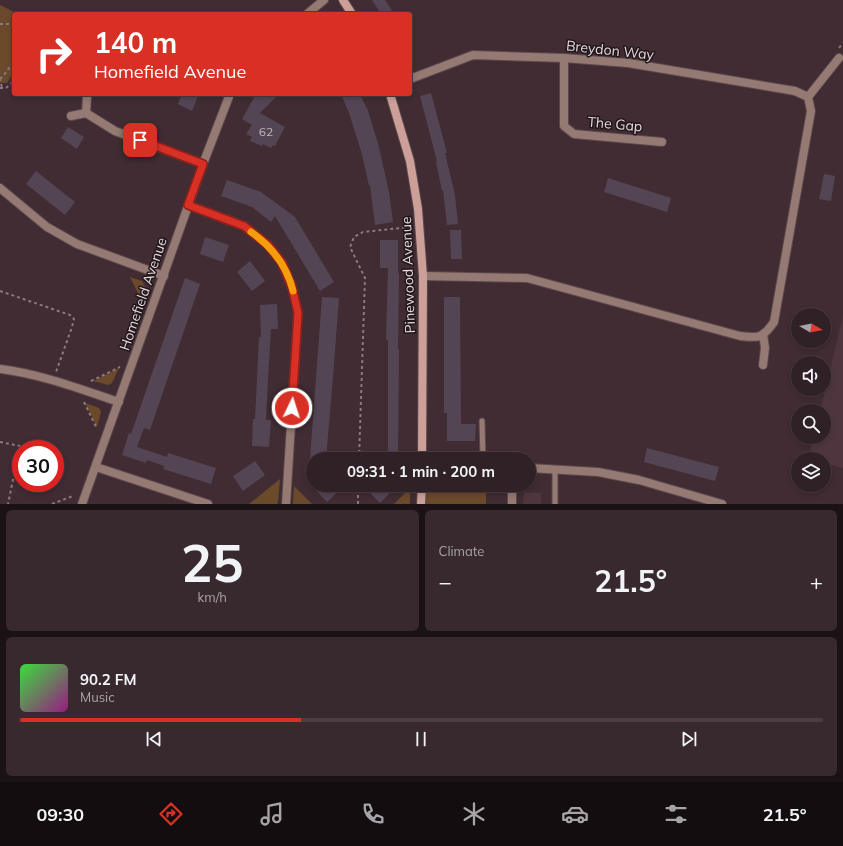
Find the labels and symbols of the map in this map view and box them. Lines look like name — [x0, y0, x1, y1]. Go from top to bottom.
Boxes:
street label: Breydon Way — [565, 36, 655, 64]
street label: The Gap — [587, 113, 643, 135]
pin — [123, 123, 157, 157]
house number: 62 — [259, 124, 273, 139]
street label: Pinewood Avenue — [397, 216, 419, 334]
street label: Homefield Avenue — [115, 235, 171, 353]
north arrow — [791, 308, 831, 348]
position arrow — [271, 387, 313, 429]
speed limit sign: 30 — [12, 440, 64, 492]

